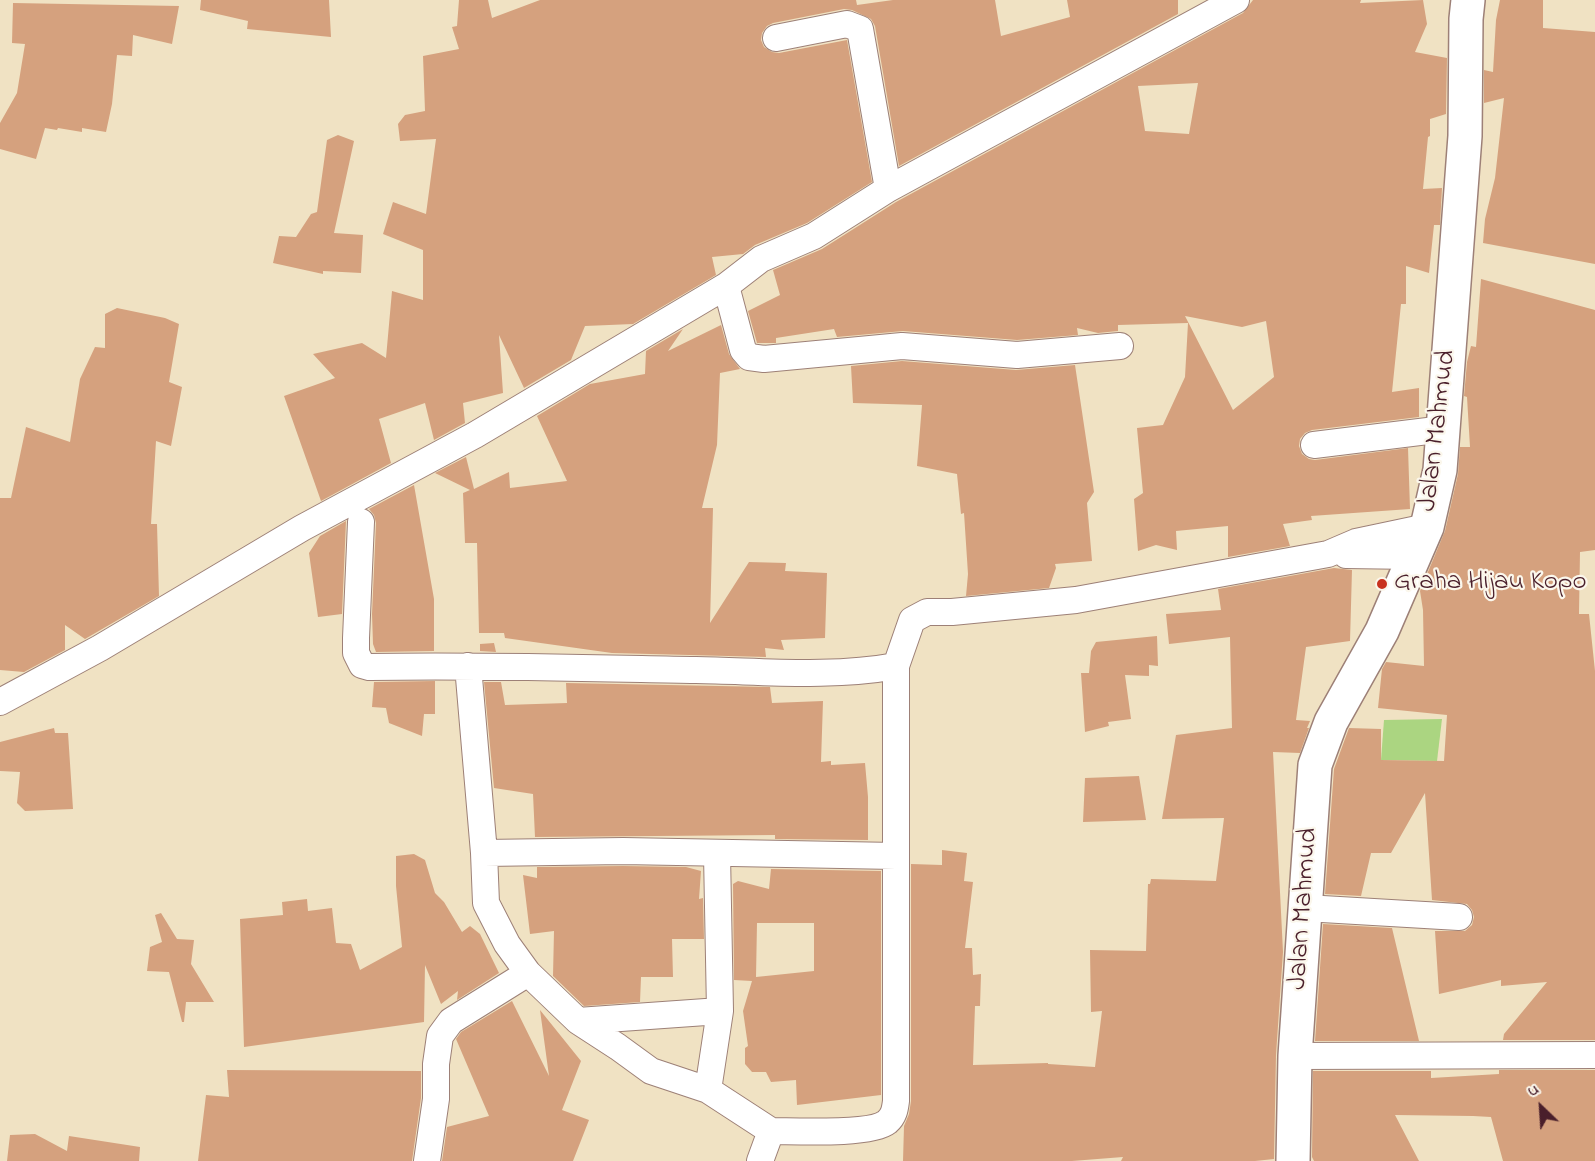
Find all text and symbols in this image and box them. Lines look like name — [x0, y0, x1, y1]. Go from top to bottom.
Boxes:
street label: Jalan Mahmud — [1413, 349, 1465, 513]
place label: Graha Hijau Kopo — [1394, 568, 1587, 600]
marker: Graha Hijau Kopo — [1375, 577, 1389, 591]
street label: Jalan Mahmud — [1283, 827, 1327, 991]
north arrow — [1511, 1077, 1571, 1137]
text: U — [1524, 1078, 1543, 1104]

